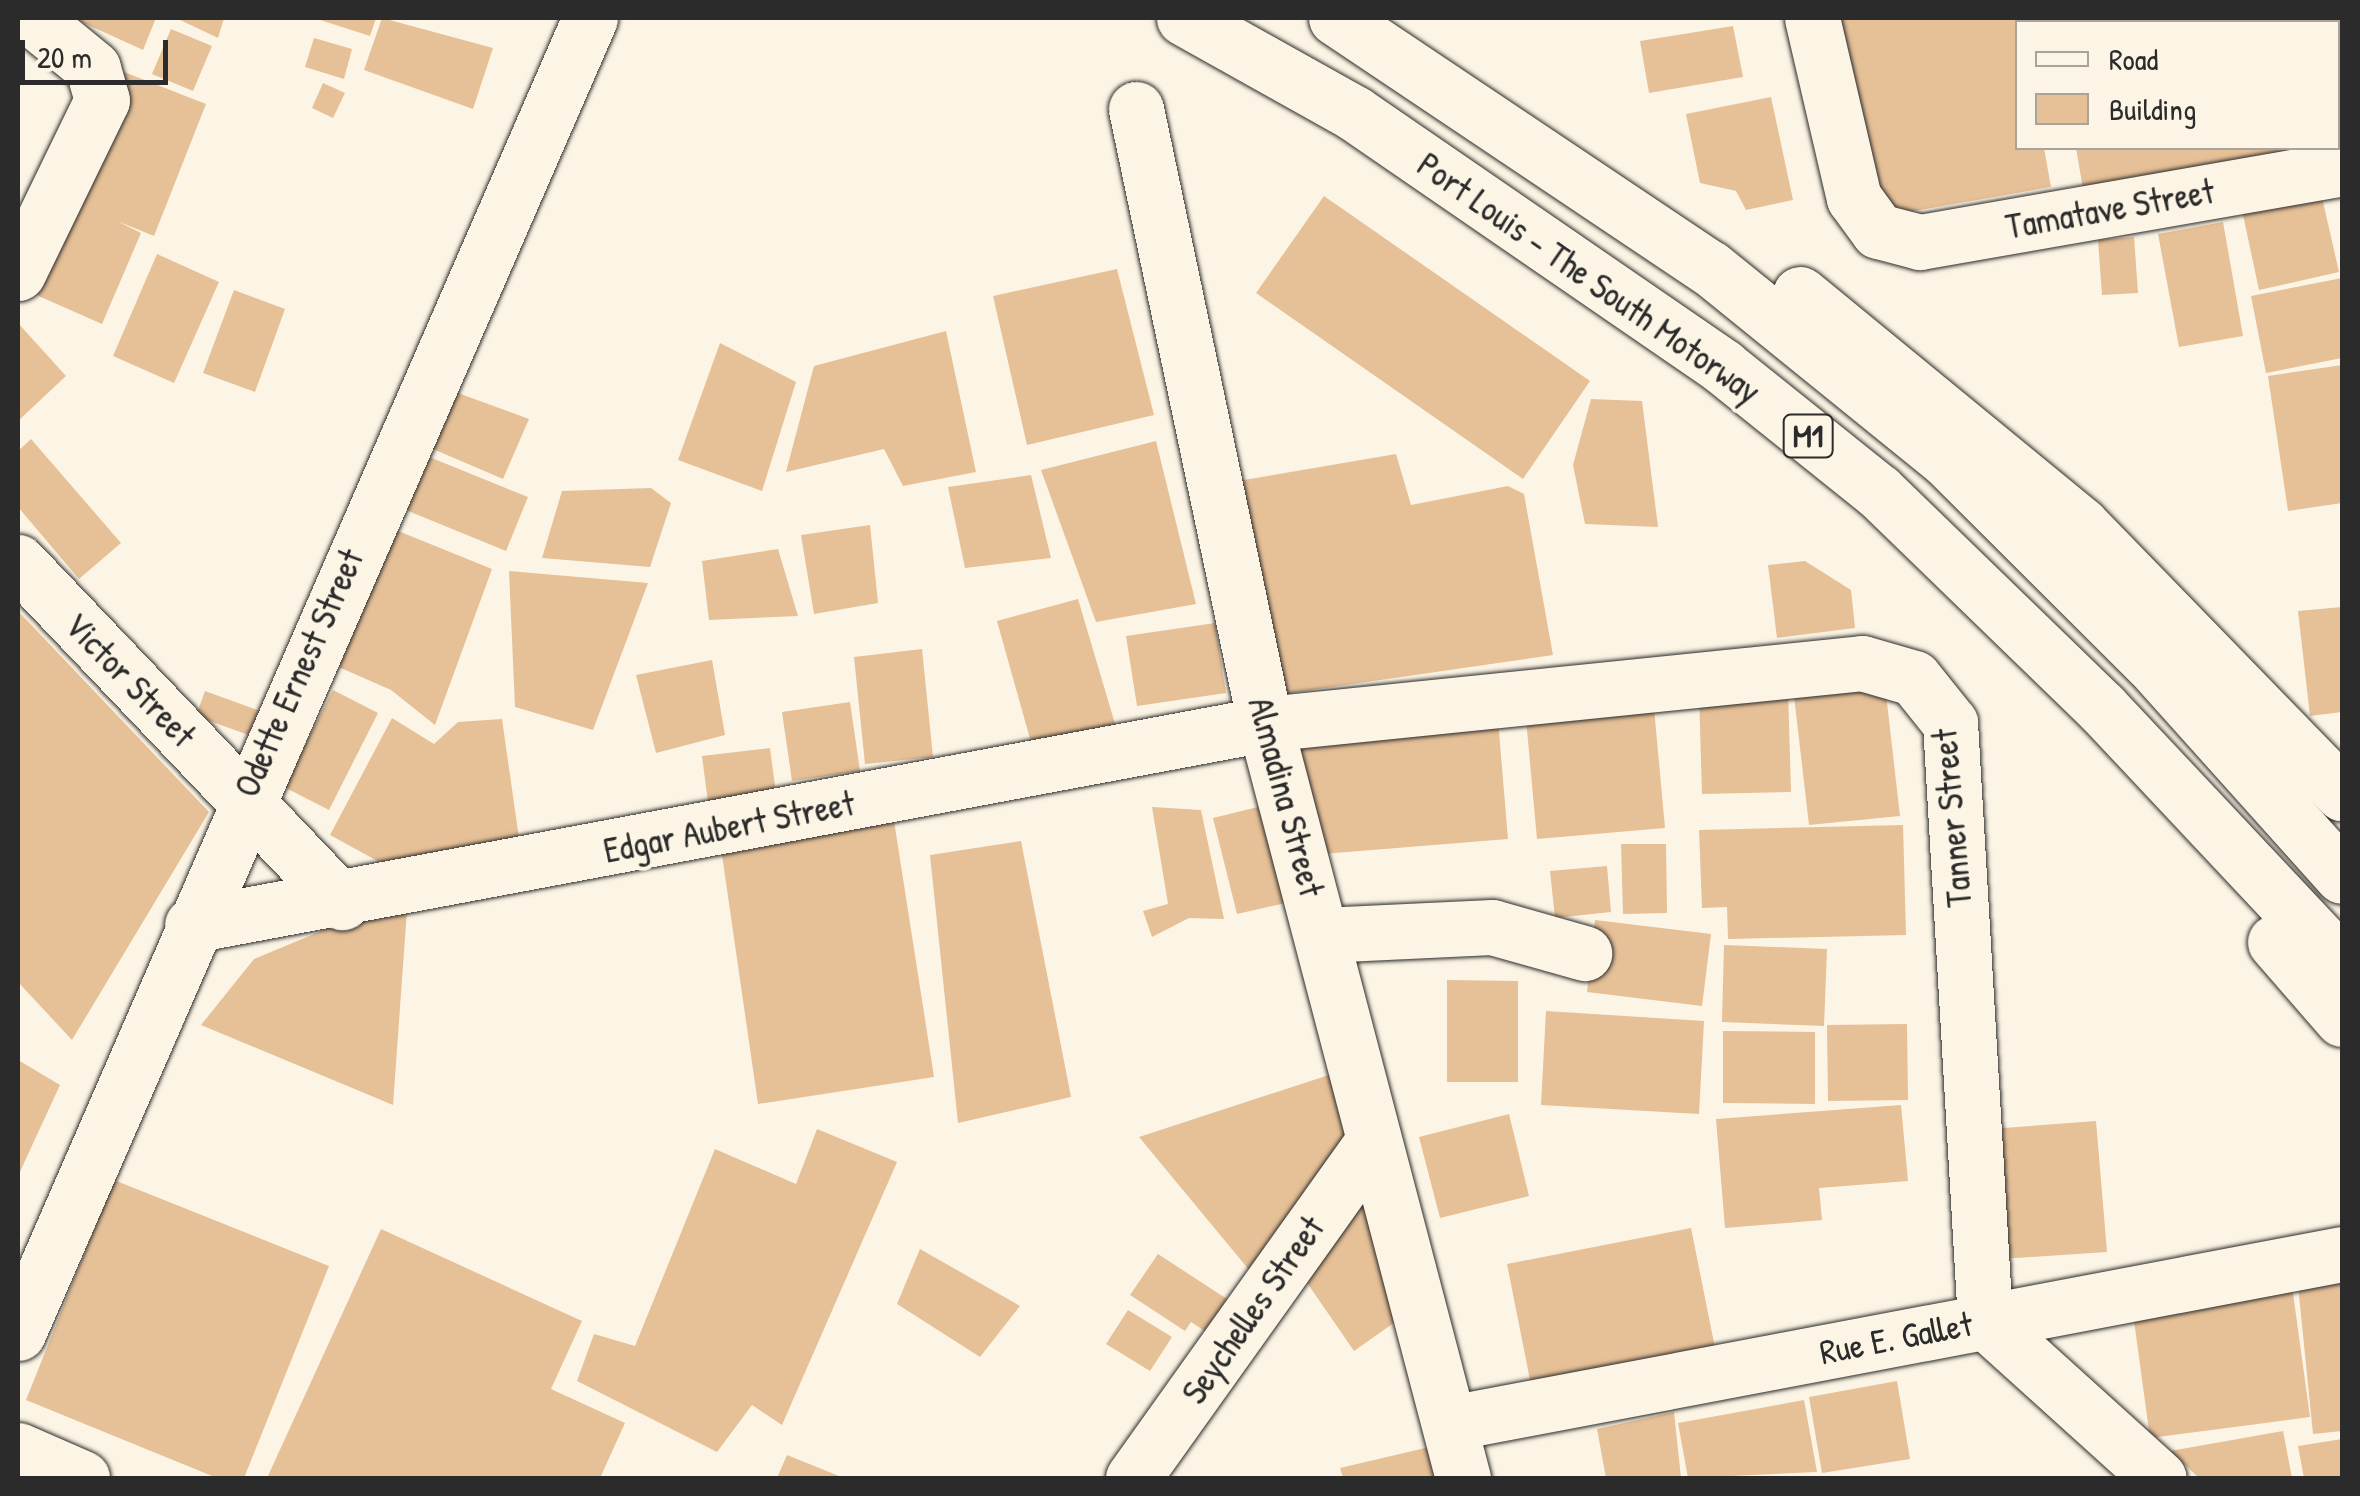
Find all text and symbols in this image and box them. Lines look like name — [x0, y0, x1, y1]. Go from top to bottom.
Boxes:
scale bar — [25, 20, 172, 82]
legend — [2015, 20, 2340, 150]
text: 20 m — [37, 37, 92, 77]
text: Road — [2109, 39, 2158, 79]
text: Building — [2109, 89, 2196, 129]
street label: Port Louis – The South Motorway — [1409, 143, 1769, 413]
street label: Tamatave Street — [2003, 170, 2217, 248]
road number: M1 — [1780, 409, 1836, 463]
street label: Odette Ernest Street — [226, 543, 372, 803]
street label: Victor Street — [56, 604, 204, 756]
street label: Almadina Street — [1239, 693, 1333, 901]
street label: Tanner Street — [1923, 727, 1981, 909]
street label: Edgar Aubert Street — [600, 782, 858, 872]
street label: Seychelles Street — [1173, 1208, 1333, 1412]
street label: Rue E. Gallet — [1816, 1303, 1976, 1373]

